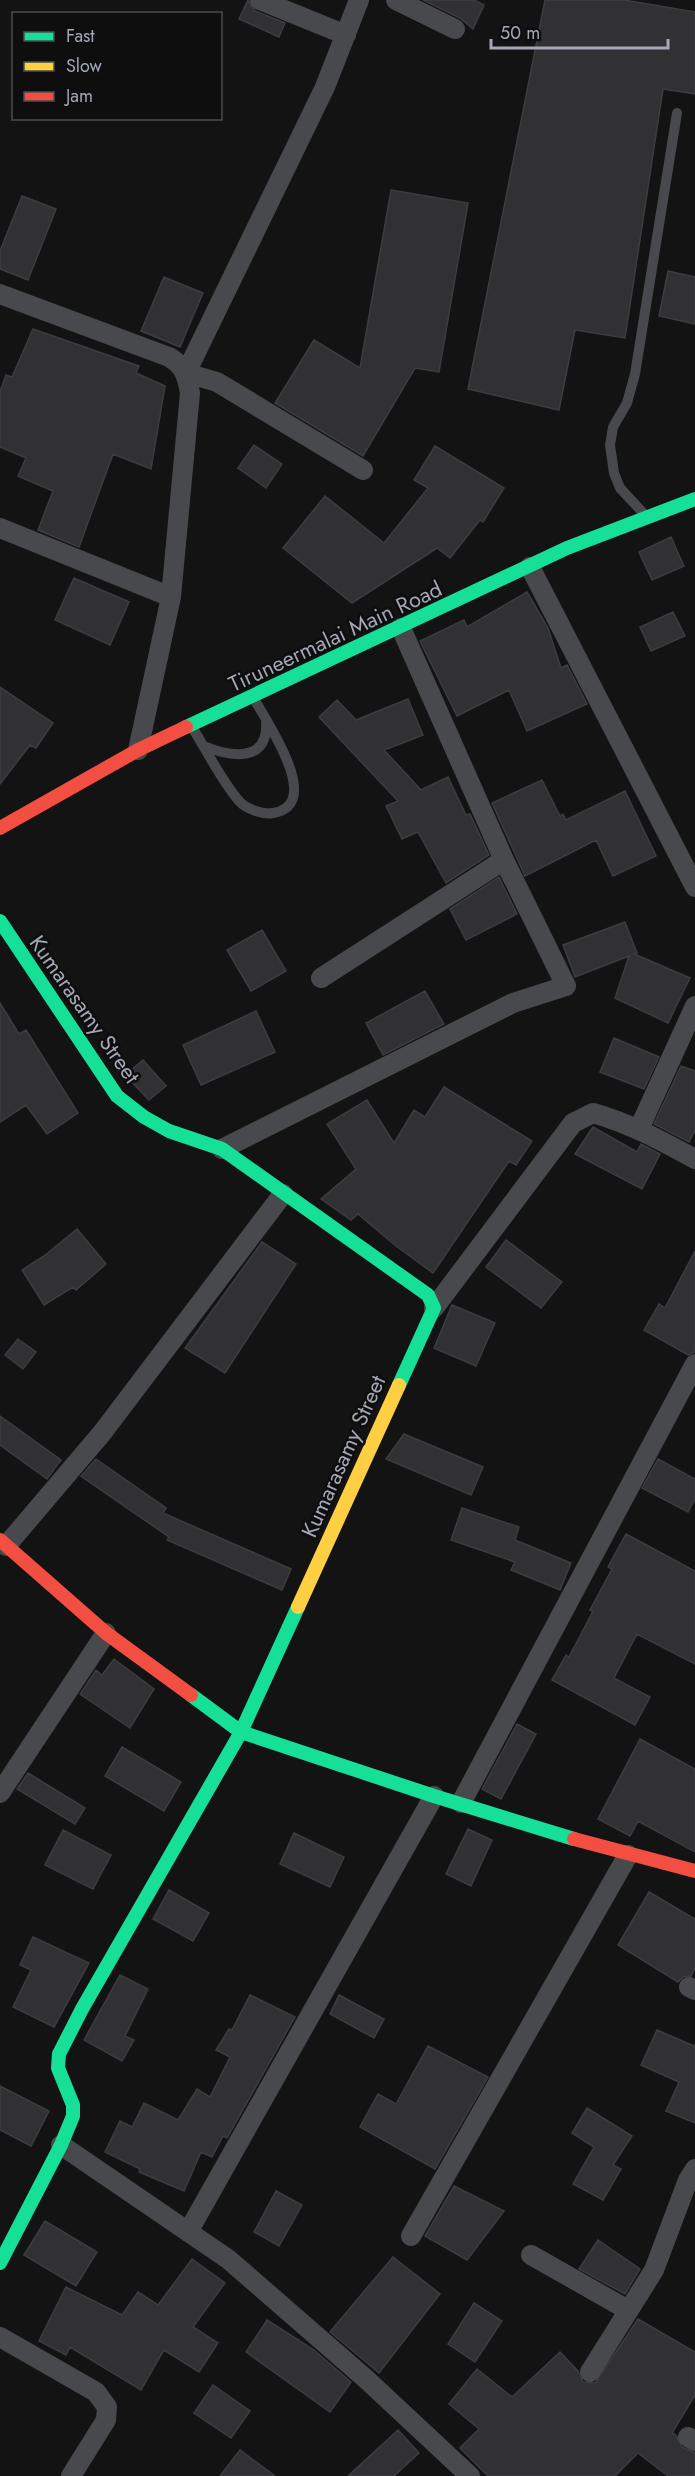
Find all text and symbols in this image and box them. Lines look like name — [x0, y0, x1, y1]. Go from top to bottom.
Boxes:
legend — [12, 12, 222, 120]
scale bar — [491, 12, 668, 50]
text: 50 m — [500, 20, 540, 46]
text: Fast — [66, 23, 95, 49]
text: Slow — [66, 53, 103, 79]
text: Jam — [64, 83, 93, 109]
street label: Tiruneermalai Main Road — [223, 572, 447, 700]
street label: Kumarasamy Street — [22, 928, 149, 1090]
street label: Kumarasamy Street — [293, 1369, 393, 1542]

